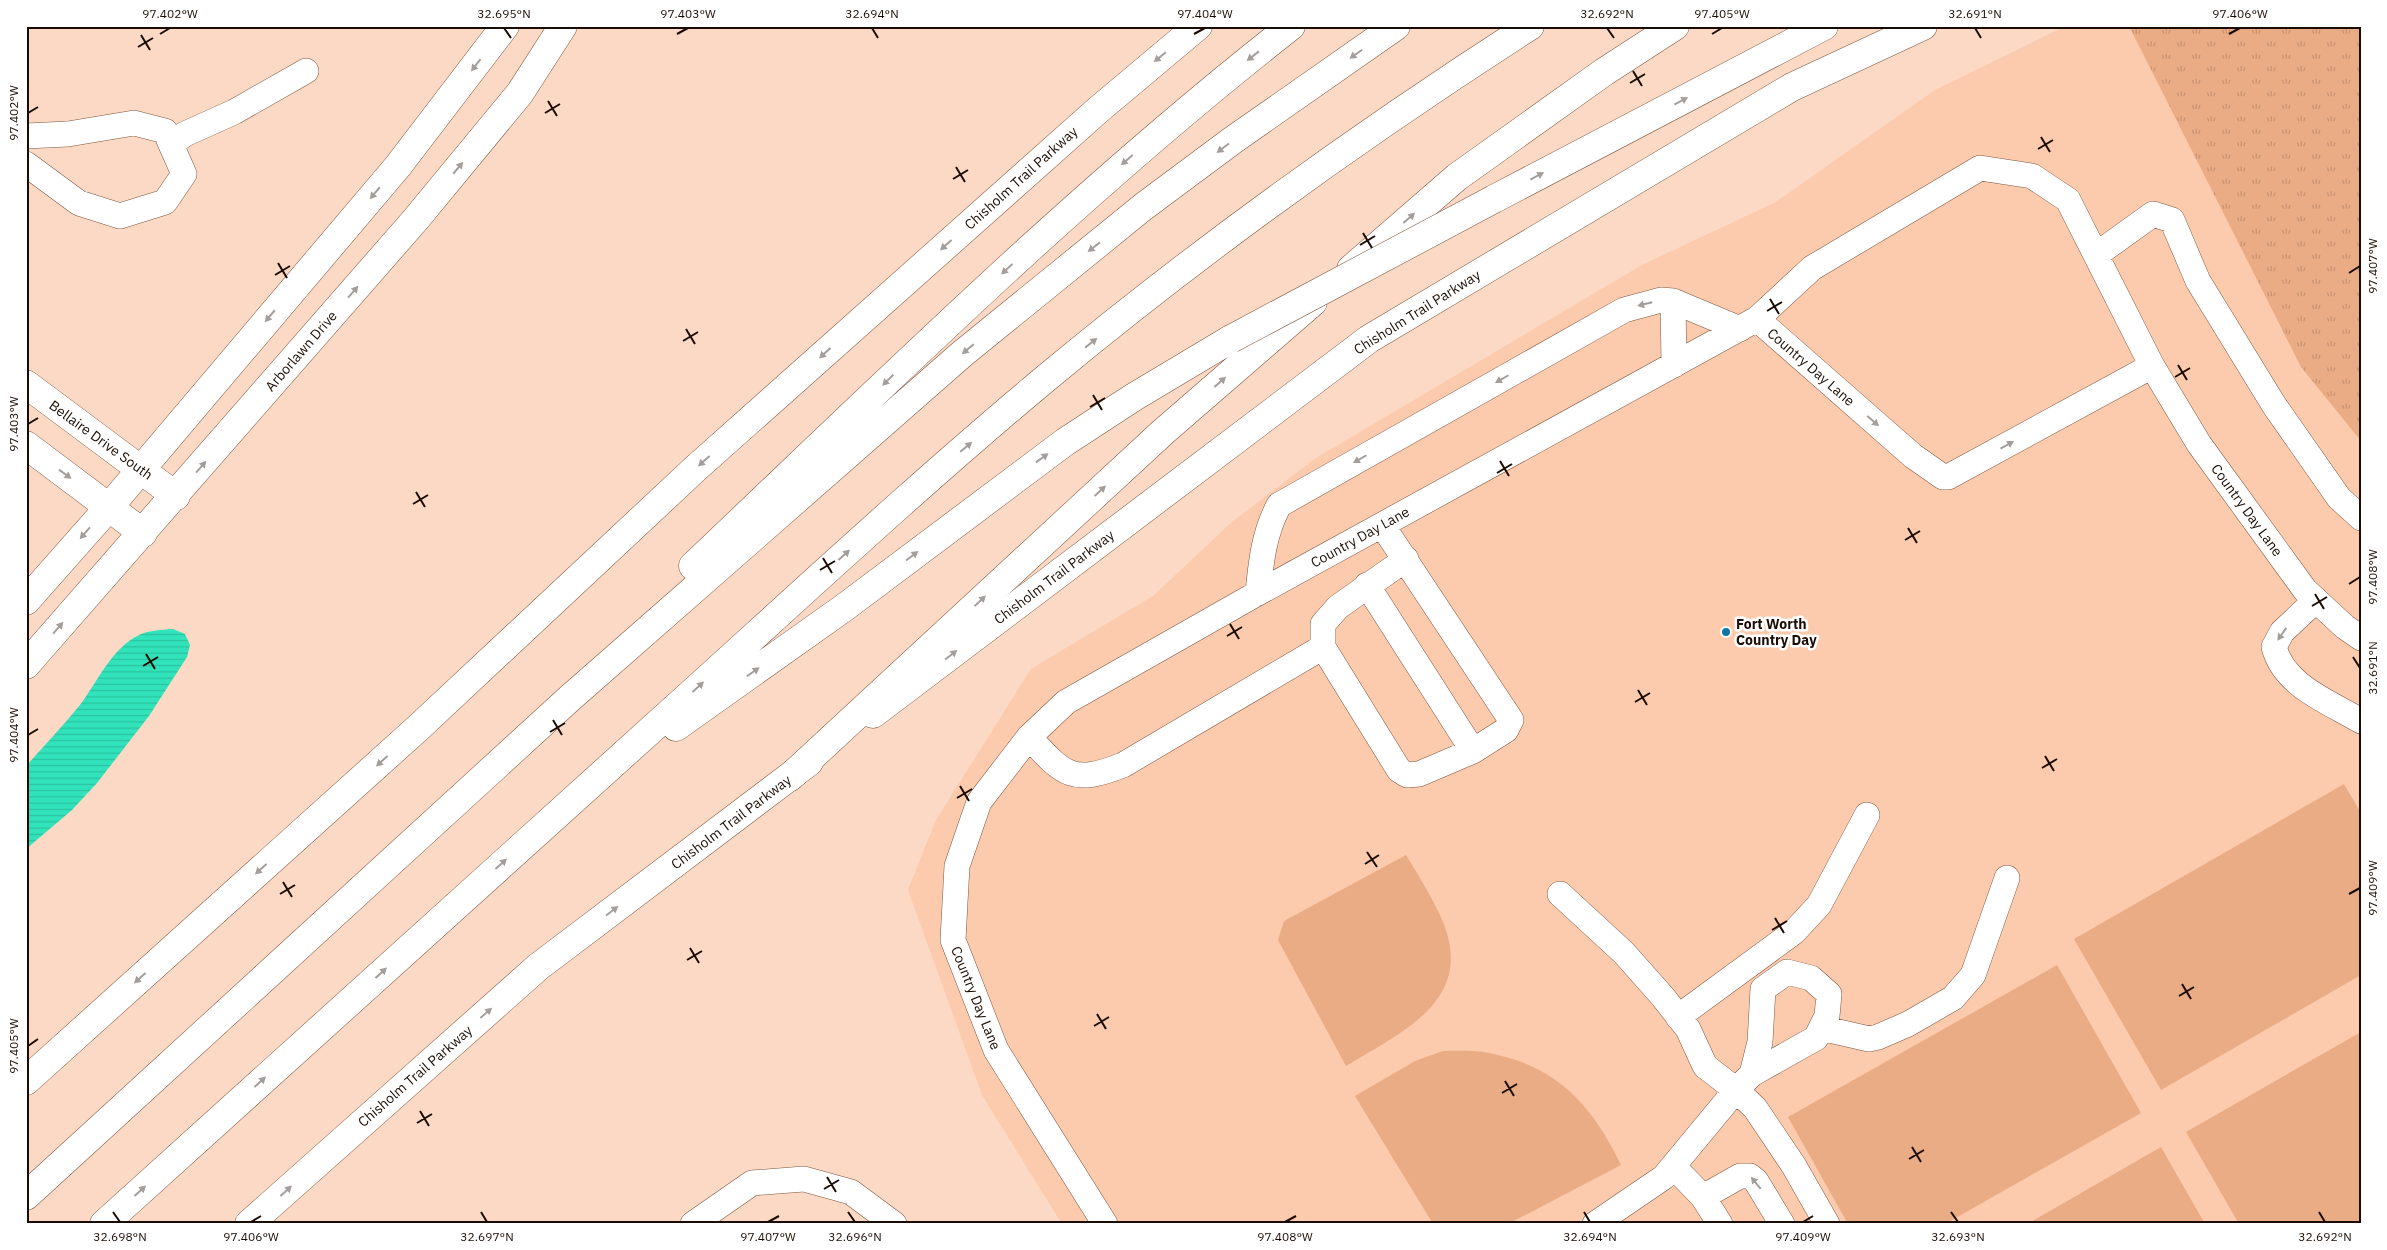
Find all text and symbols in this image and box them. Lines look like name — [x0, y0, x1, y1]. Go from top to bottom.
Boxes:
text: 97.402°W — [142, 6, 198, 21]
text: 32.695°N — [477, 6, 531, 21]
text: 97.403°W — [660, 6, 716, 21]
text: 32.694°N — [845, 6, 899, 21]
text: 97.404°W — [1177, 6, 1233, 21]
text: 32.692°N — [1580, 6, 1634, 21]
text: 97.405°W — [1694, 6, 1750, 21]
text: 32.691°N — [1948, 6, 2002, 21]
text: 97.406°W — [2212, 6, 2268, 21]
one-way arrow — [1349, 49, 1363, 59]
one-way arrow — [1154, 51, 1167, 62]
one-way arrow — [1246, 51, 1259, 62]
one-way arrow — [470, 58, 481, 71]
text: 97.402°W — [6, 85, 21, 141]
one-way arrow — [1674, 97, 1689, 105]
street label: Chisholm Trail Parkway — [961, 122, 1081, 234]
one-way arrow — [1216, 143, 1230, 153]
one-way arrow — [1121, 154, 1134, 165]
one-way arrow — [453, 162, 464, 175]
one-way arrow — [1530, 172, 1545, 180]
one-way arrow — [370, 186, 381, 199]
one-way arrow — [1403, 213, 1416, 224]
text: 97.407°W — [2365, 238, 2380, 294]
one-way arrow — [941, 239, 953, 251]
one-way arrow — [1088, 241, 1101, 252]
one-way arrow — [1001, 263, 1013, 275]
street label: Chisholm Trail Parkway — [1350, 266, 1484, 358]
one-way arrow — [347, 286, 359, 298]
one-way arrow — [1638, 300, 1653, 308]
street label: Arborlawn Drive — [261, 307, 341, 395]
one-way arrow — [264, 310, 276, 322]
street label: Country Day Lane — [1764, 324, 1859, 410]
one-way arrow — [1084, 338, 1097, 348]
one-way arrow — [962, 343, 975, 354]
one-way arrow — [819, 347, 831, 358]
one-way arrow — [882, 374, 894, 386]
one-way arrow — [1495, 374, 1508, 383]
one-way arrow — [1214, 376, 1226, 388]
text: 97.403°W — [6, 396, 21, 452]
street label: Bellaire Drive South — [46, 396, 156, 484]
one-way arrow — [1866, 415, 1878, 427]
one-way arrow — [1999, 441, 2014, 449]
one-way arrow — [959, 442, 972, 453]
one-way arrow — [1035, 453, 1049, 463]
one-way arrow — [698, 455, 710, 467]
one-way arrow — [1353, 455, 1368, 463]
street label: Country Day Lane — [2207, 460, 2287, 560]
one-way arrow — [195, 461, 206, 474]
one-way arrow — [59, 469, 72, 479]
one-way arrow — [1093, 485, 1105, 497]
street label: Country Day Lane — [1307, 502, 1413, 572]
street label: Chisholm Trail Parkway — [990, 526, 1118, 628]
one-way arrow — [79, 527, 91, 539]
one-way arrow — [838, 549, 850, 561]
text: 97.408°W — [2365, 549, 2380, 605]
one-way arrow — [905, 551, 919, 561]
one-way arrow — [974, 595, 986, 607]
place label: Fort Worth Country Day — [1736, 615, 1817, 649]
one-way arrow — [52, 622, 63, 635]
marker: Fort Worth Country Day — [1720, 626, 1732, 638]
one-way arrow — [2277, 628, 2287, 641]
text: 32.691°N — [2365, 641, 2380, 695]
one-way arrow — [944, 650, 958, 660]
one-way arrow — [746, 667, 760, 677]
one-way arrow — [691, 681, 703, 693]
text: 97.404°W — [6, 707, 21, 763]
one-way arrow — [375, 755, 388, 766]
street label: Chisholm Trail Parkway — [667, 771, 795, 873]
one-way arrow — [495, 858, 507, 870]
text: 97.409°W — [2365, 860, 2380, 916]
one-way arrow — [255, 864, 268, 875]
one-way arrow — [605, 906, 618, 917]
street label: Country Day Lane — [947, 944, 1005, 1053]
one-way arrow — [374, 967, 386, 979]
one-way arrow — [135, 972, 147, 984]
one-way arrow — [479, 1008, 492, 1019]
text: 97.405°W — [6, 1018, 21, 1074]
street label: Chisholm Trail Parkway — [354, 1021, 476, 1131]
one-way arrow — [254, 1076, 266, 1088]
one-way arrow — [1751, 1176, 1761, 1190]
one-way arrow — [133, 1185, 145, 1197]
one-way arrow — [279, 1185, 291, 1197]
text: 32.698°N — [93, 1229, 147, 1244]
text: 97.406°W — [223, 1229, 279, 1244]
text: 32.697°N — [460, 1229, 514, 1244]
text: 97.407°W — [740, 1229, 796, 1244]
text: 32.696°N — [828, 1229, 882, 1244]
text: 97.408°W — [1257, 1229, 1313, 1244]
text: 32.694°N — [1563, 1229, 1617, 1244]
text: 97.409°W — [1775, 1229, 1831, 1244]
text: 32.693°N — [1931, 1229, 1985, 1244]
text: 32.692°N — [2298, 1229, 2352, 1244]

